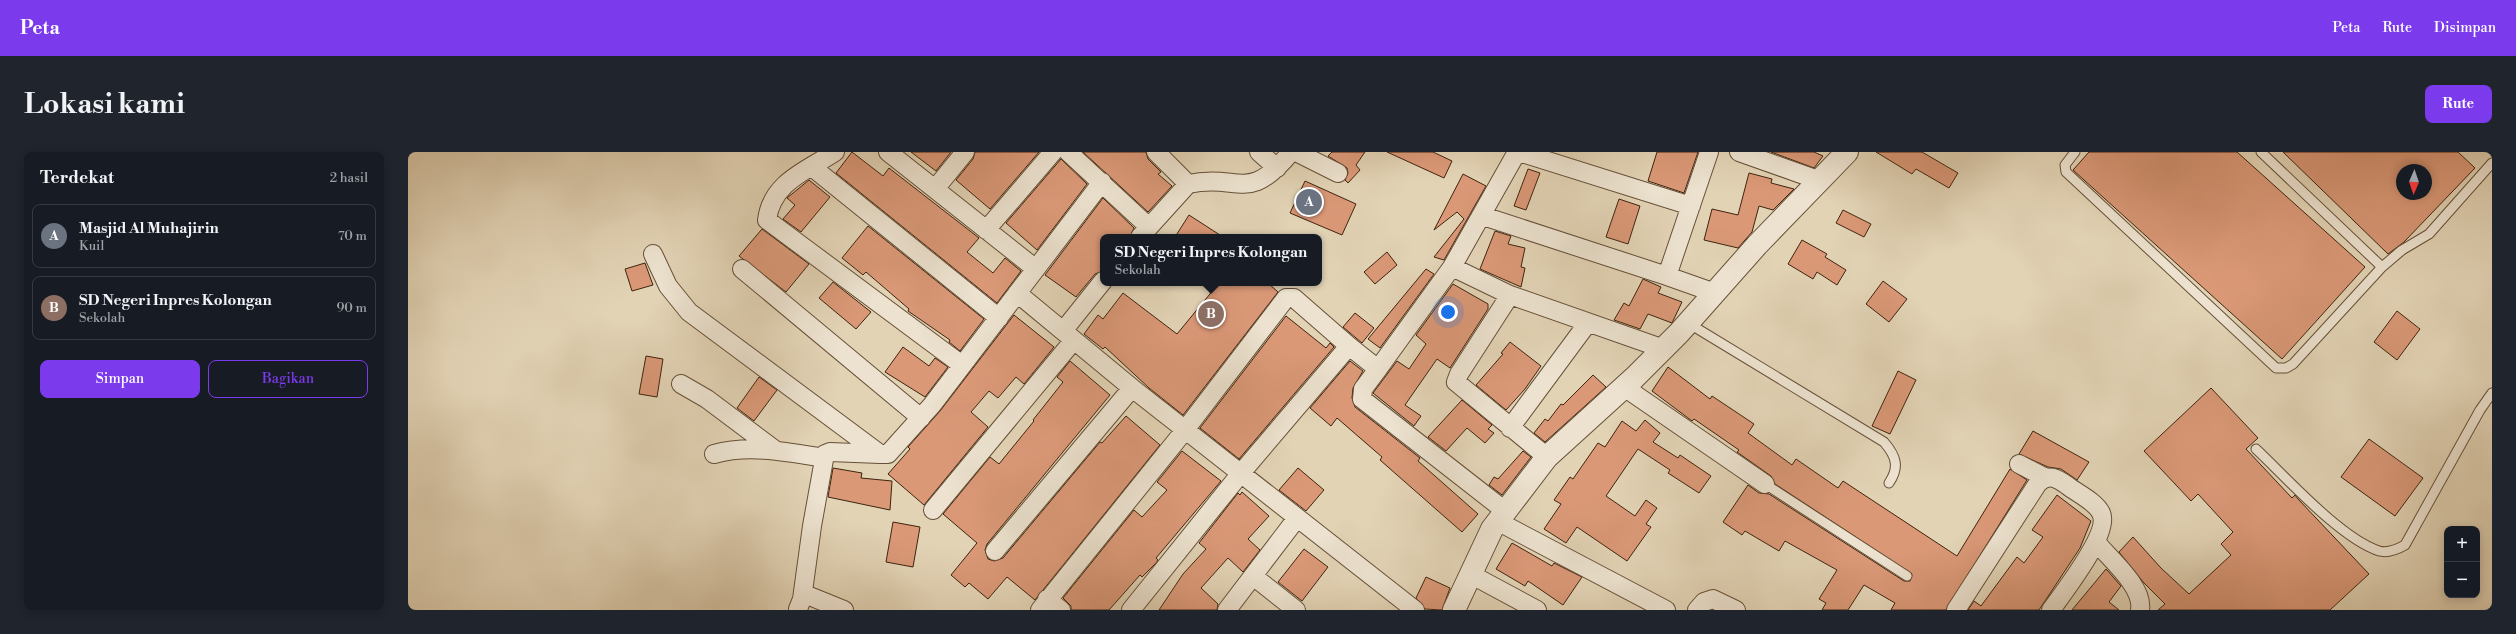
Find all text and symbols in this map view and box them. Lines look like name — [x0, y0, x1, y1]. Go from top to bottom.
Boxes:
text: Peta — [20, 16, 60, 40]
text: Peta — [2332, 19, 2360, 37]
text: Rute — [2382, 19, 2412, 37]
text: Disimpan — [2434, 19, 2496, 37]
button: Rute — [2425, 85, 2492, 123]
text: Lokasi kami — [24, 87, 185, 122]
north arrow — [2396, 164, 2432, 200]
text: Terdekat — [40, 167, 114, 189]
text: 2 hasil — [330, 170, 368, 186]
pin: A — [1296, 187, 1322, 217]
text: Masjid Al Muhajirin — [79, 219, 219, 238]
text: A — [49, 228, 59, 244]
text: 70 m — [338, 228, 367, 244]
popup — [1100, 234, 1322, 286]
text: Kuil — [79, 238, 104, 254]
text: SD Negeri Inpres Kolongan — [1115, 243, 1307, 262]
text: Sekolah — [1115, 262, 1161, 278]
text: SD Negeri Inpres Kolongan — [79, 291, 272, 310]
pin: B — [1198, 299, 1224, 329]
text: B — [49, 300, 59, 316]
text: 90 m — [336, 300, 367, 316]
your location — [1438, 302, 1458, 322]
text: Sekolah — [79, 310, 125, 326]
button: Simpan — [40, 360, 200, 398]
button: Bagikan — [208, 360, 368, 398]
map controls — [2444, 526, 2480, 598]
button: + — [2444, 526, 2480, 562]
button: − — [2444, 562, 2480, 598]

